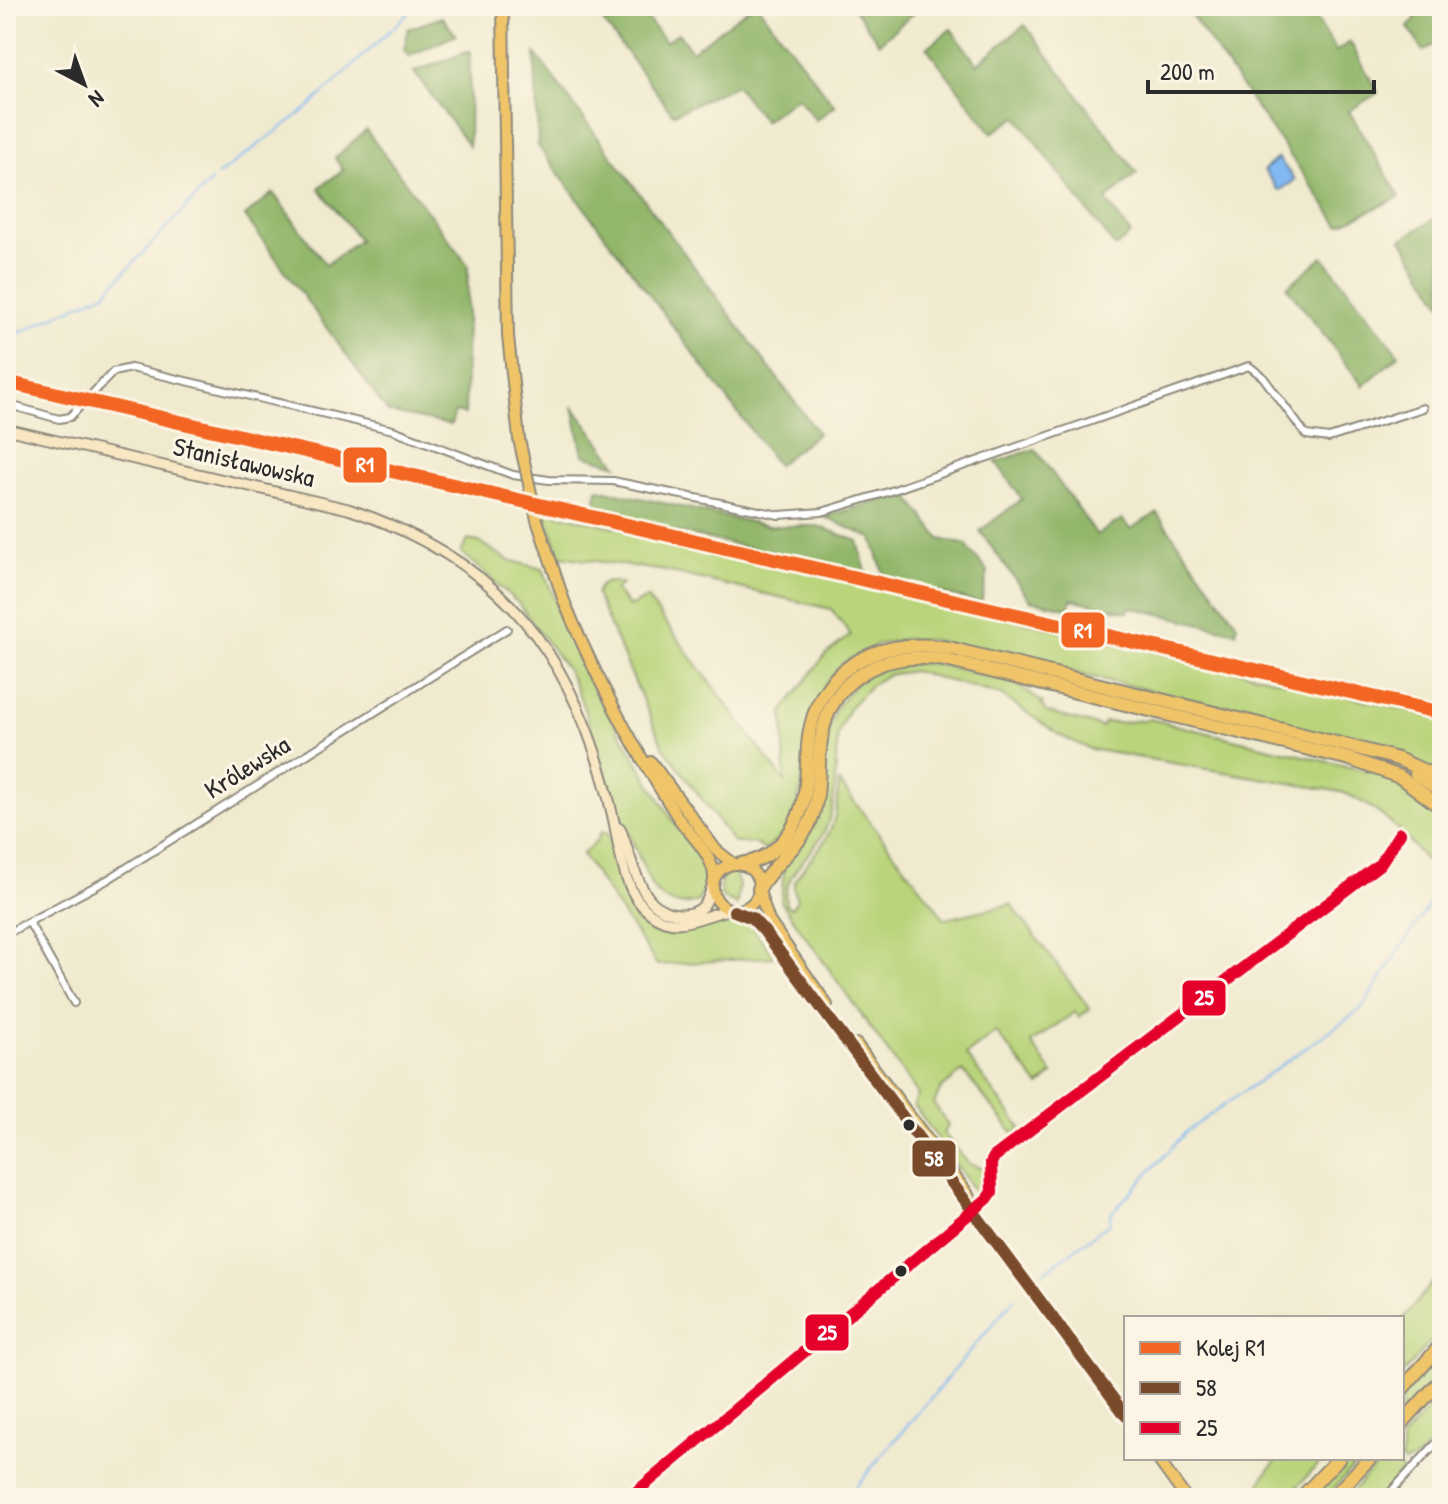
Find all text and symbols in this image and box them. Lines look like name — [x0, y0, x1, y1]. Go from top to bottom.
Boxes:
north arrow — [44, 44, 124, 124]
scale bar — [1148, 44, 1374, 94]
text: 200 m — [1160, 55, 1215, 87]
text: N — [83, 84, 111, 114]
street label: Stanisławowska — [170, 428, 318, 495]
line badge: R1 — [342, 446, 388, 484]
text: R1 — [356, 449, 374, 479]
line badge: R1 — [1060, 611, 1106, 649]
text: R1 — [1074, 615, 1092, 645]
street label: Królewska — [197, 727, 296, 806]
line badge: 25 — [1181, 979, 1227, 1017]
text: 25 — [1194, 982, 1214, 1012]
unlabelled marker — [901, 1117, 917, 1133]
line badge: 58 — [911, 1139, 957, 1178]
text: 58 — [925, 1143, 944, 1173]
unlabelled marker — [893, 1263, 909, 1279]
line badge: 25 — [804, 1313, 850, 1352]
legend — [1124, 1316, 1404, 1460]
text: 25 — [817, 1317, 837, 1347]
text: Kolej R1 — [1196, 1331, 1265, 1363]
text: 58 — [1196, 1371, 1217, 1403]
text: 25 — [1196, 1411, 1217, 1443]

